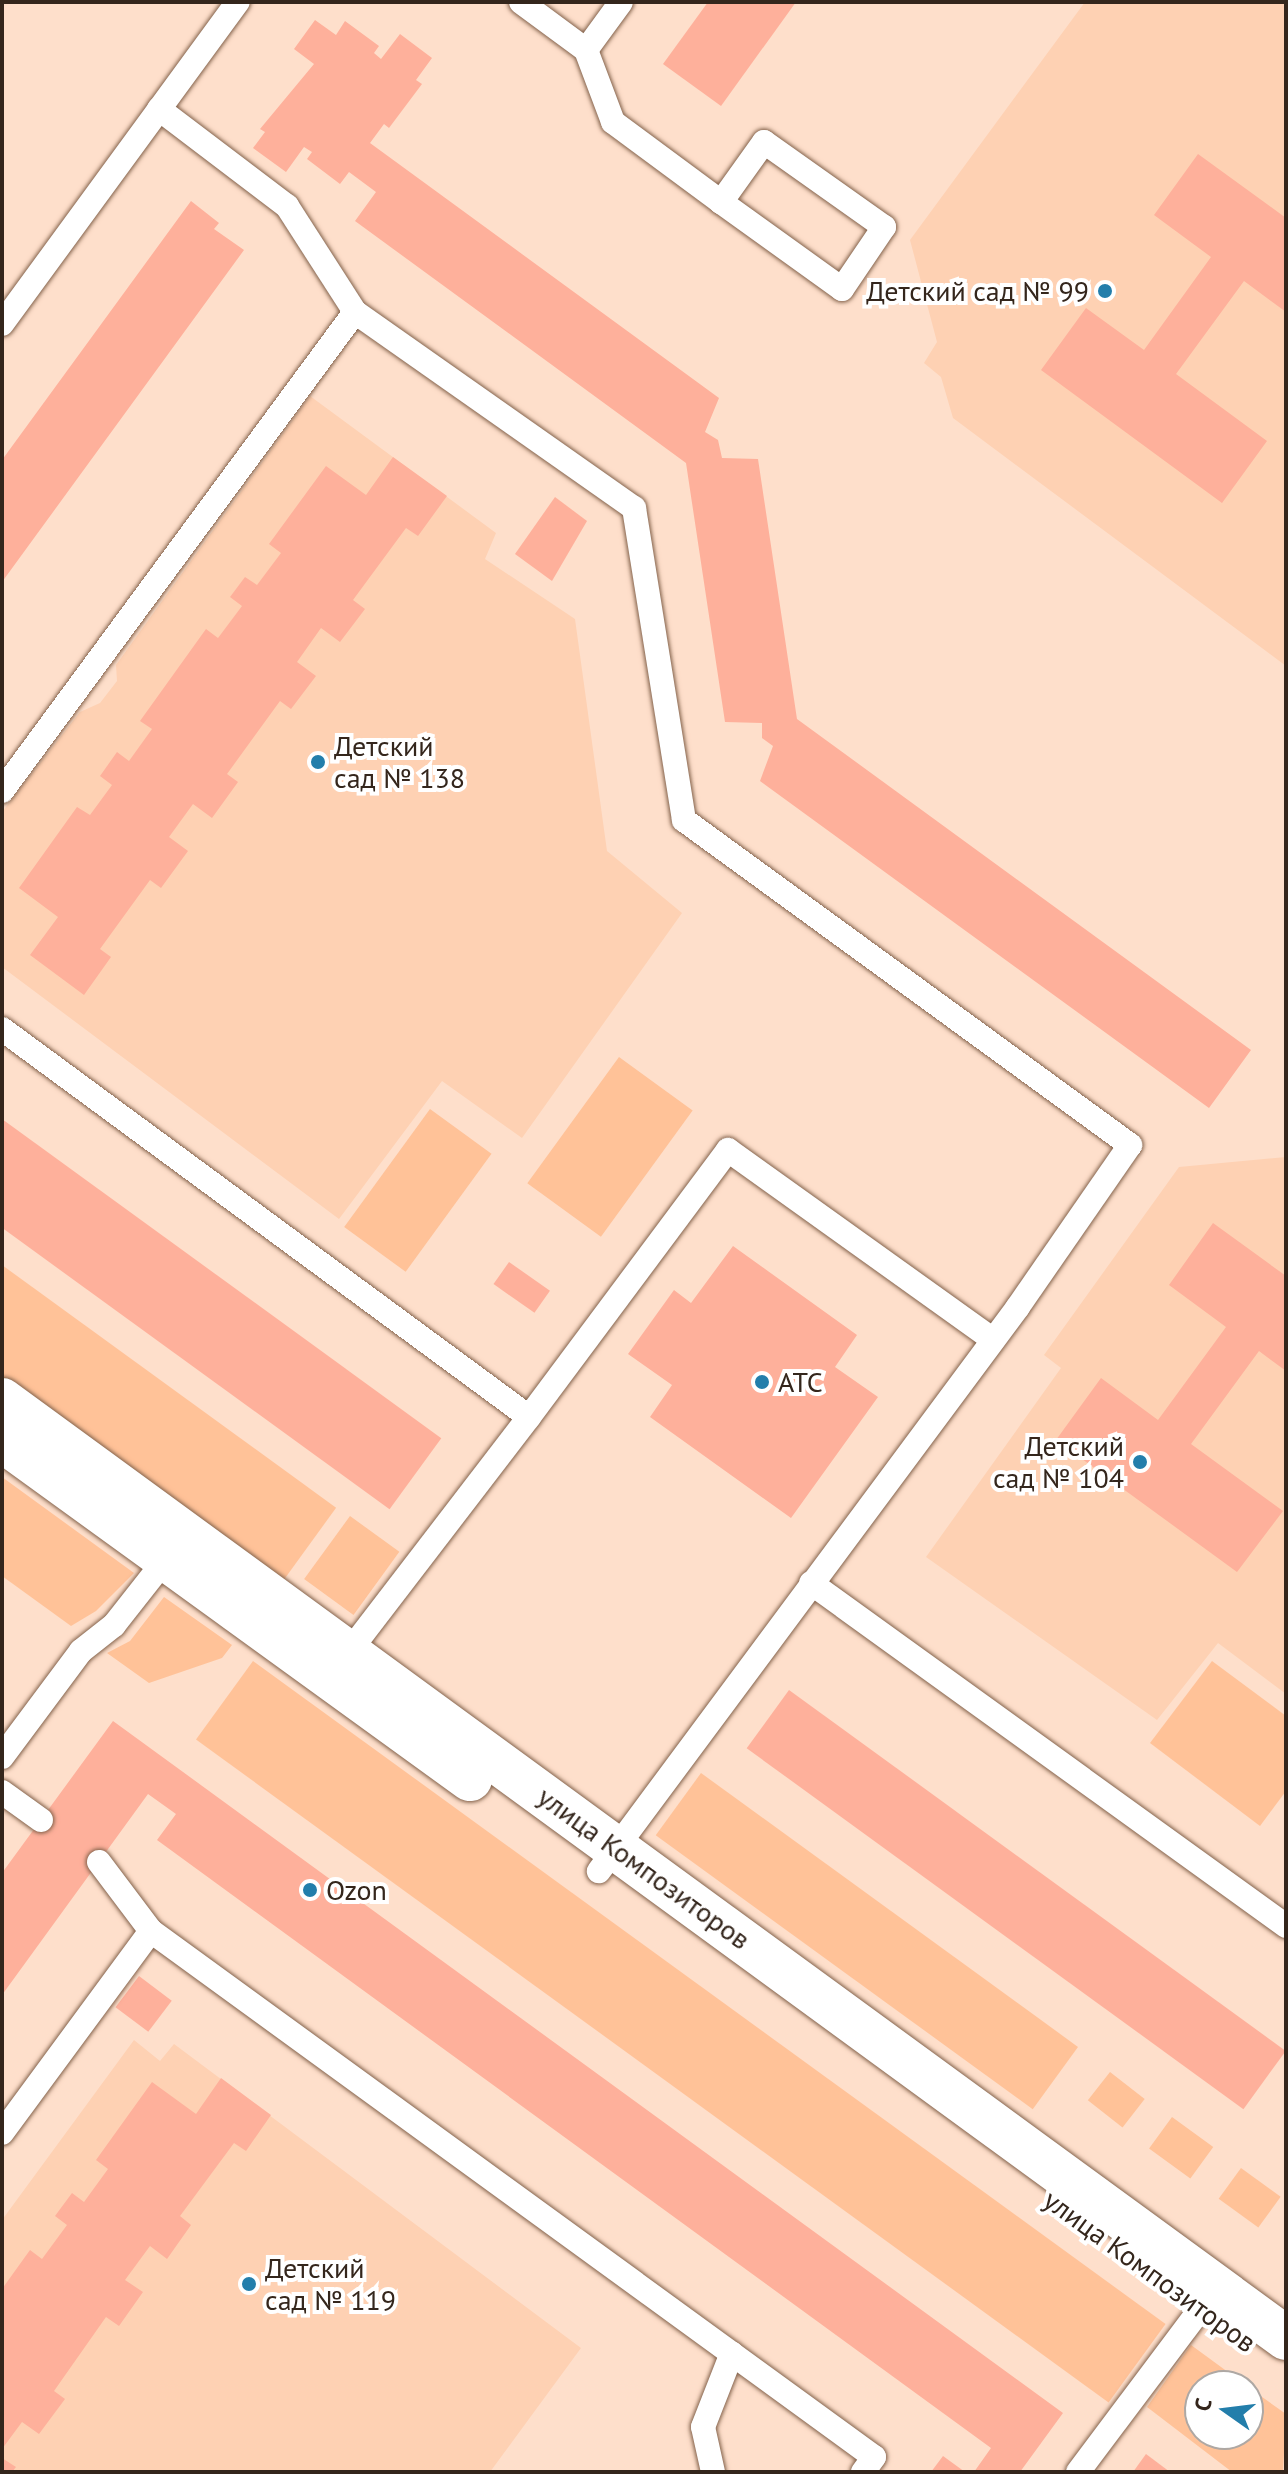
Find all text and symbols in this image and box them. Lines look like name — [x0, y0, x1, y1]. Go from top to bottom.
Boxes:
place label: Детский сад № 99 — [866, 274, 1089, 308]
marker: Детский сад № 99 — [1096, 282, 1114, 300]
place label: Детский сад № 138 — [334, 729, 465, 795]
marker: Детский сад № 138 — [309, 753, 327, 771]
place label: АТС — [778, 1365, 823, 1399]
marker: АТС — [753, 1373, 771, 1391]
place label: Детский сад № 104 — [993, 1429, 1124, 1495]
marker: Детский сад № 104 — [1131, 1453, 1149, 1471]
street label: улица Композиторов — [531, 1780, 757, 1956]
place label: Ozon — [326, 1873, 387, 1907]
marker: Ozon — [301, 1881, 319, 1899]
street label: улица Композиторов — [1037, 2183, 1263, 2359]
place label: Детский сад № 119 — [265, 2251, 396, 2317]
marker: Детский сад № 119 — [240, 2275, 258, 2293]
north arrow — [1184, 2370, 1264, 2450]
text: С — [1188, 2395, 1218, 2414]

